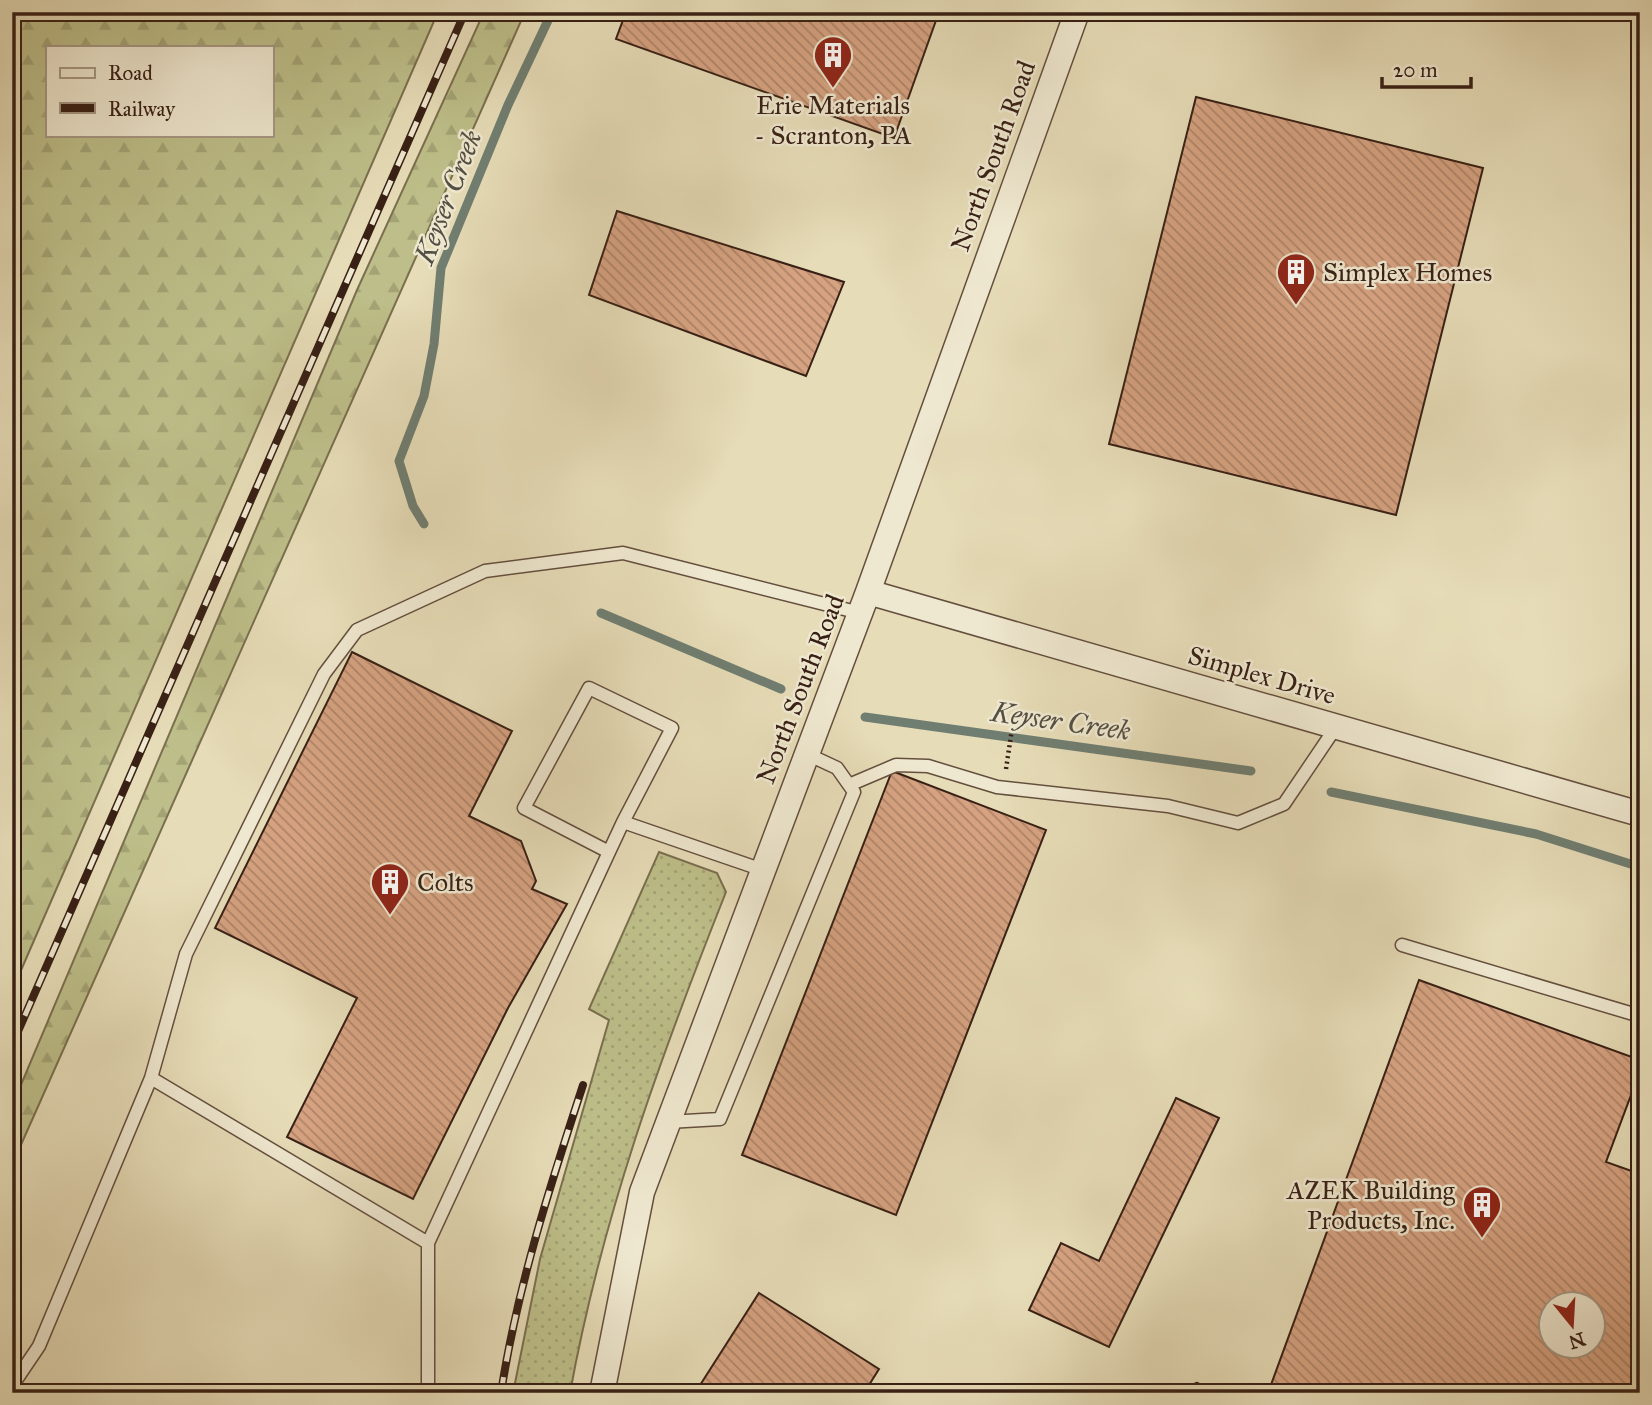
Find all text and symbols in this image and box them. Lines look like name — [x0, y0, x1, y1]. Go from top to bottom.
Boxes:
building icon: Erie Materials - Scranton, PA — [812, 34, 854, 89]
legend — [46, 46, 273, 136]
scale bar — [1382, 46, 1472, 90]
street label: North South Road — [944, 56, 1042, 256]
text: 20 m — [1393, 57, 1438, 83]
text: Road — [108, 60, 153, 86]
place label: Erie Materials - Scranton, PA — [754, 89, 912, 151]
text: Railway — [108, 96, 176, 122]
water label: Keyser Creek — [406, 125, 490, 271]
building icon: Simplex Homes — [1275, 251, 1317, 306]
place label: Simplex Homes — [1323, 256, 1492, 288]
street label: North South Road — [749, 590, 851, 788]
street label: Simplex Drive — [1185, 639, 1340, 711]
water label: Keyser Creek — [987, 694, 1133, 748]
building icon: Colts — [369, 861, 411, 916]
place label: Colts — [417, 866, 474, 898]
place label: AZEK Building Products, Inc. — [1286, 1174, 1456, 1236]
building icon: AZEK Building Products, Inc. — [1461, 1184, 1503, 1239]
north arrow — [1536, 1290, 1606, 1360]
text: N — [1566, 1327, 1588, 1354]

